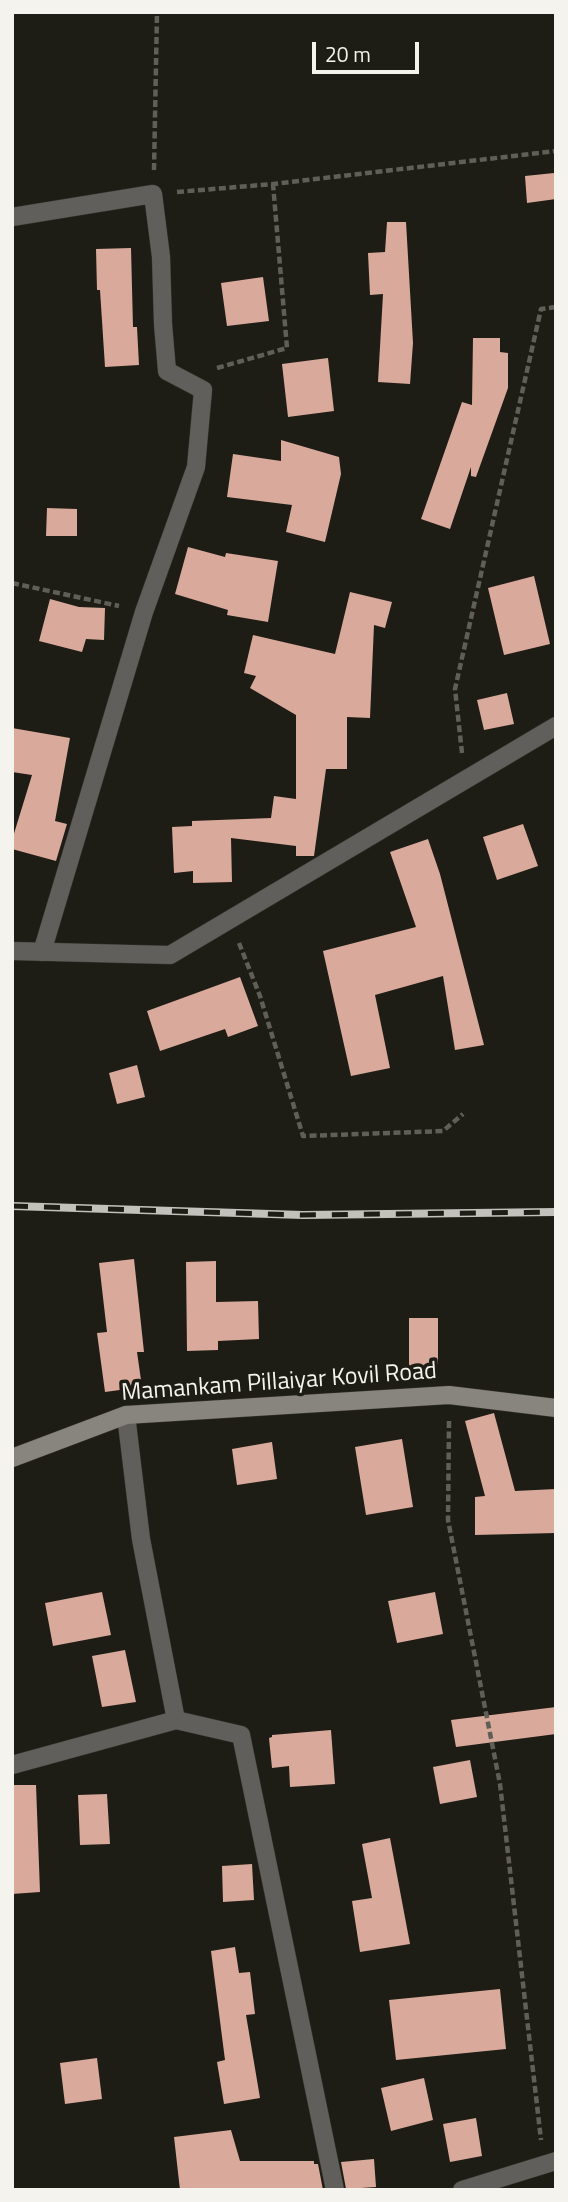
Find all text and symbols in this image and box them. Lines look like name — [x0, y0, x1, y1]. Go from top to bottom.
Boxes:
scale bar — [316, 28, 423, 72]
text: 20 m — [325, 38, 371, 70]
street label: Mamankam Pillaiyar Kovil Road — [120, 1358, 438, 1408]

